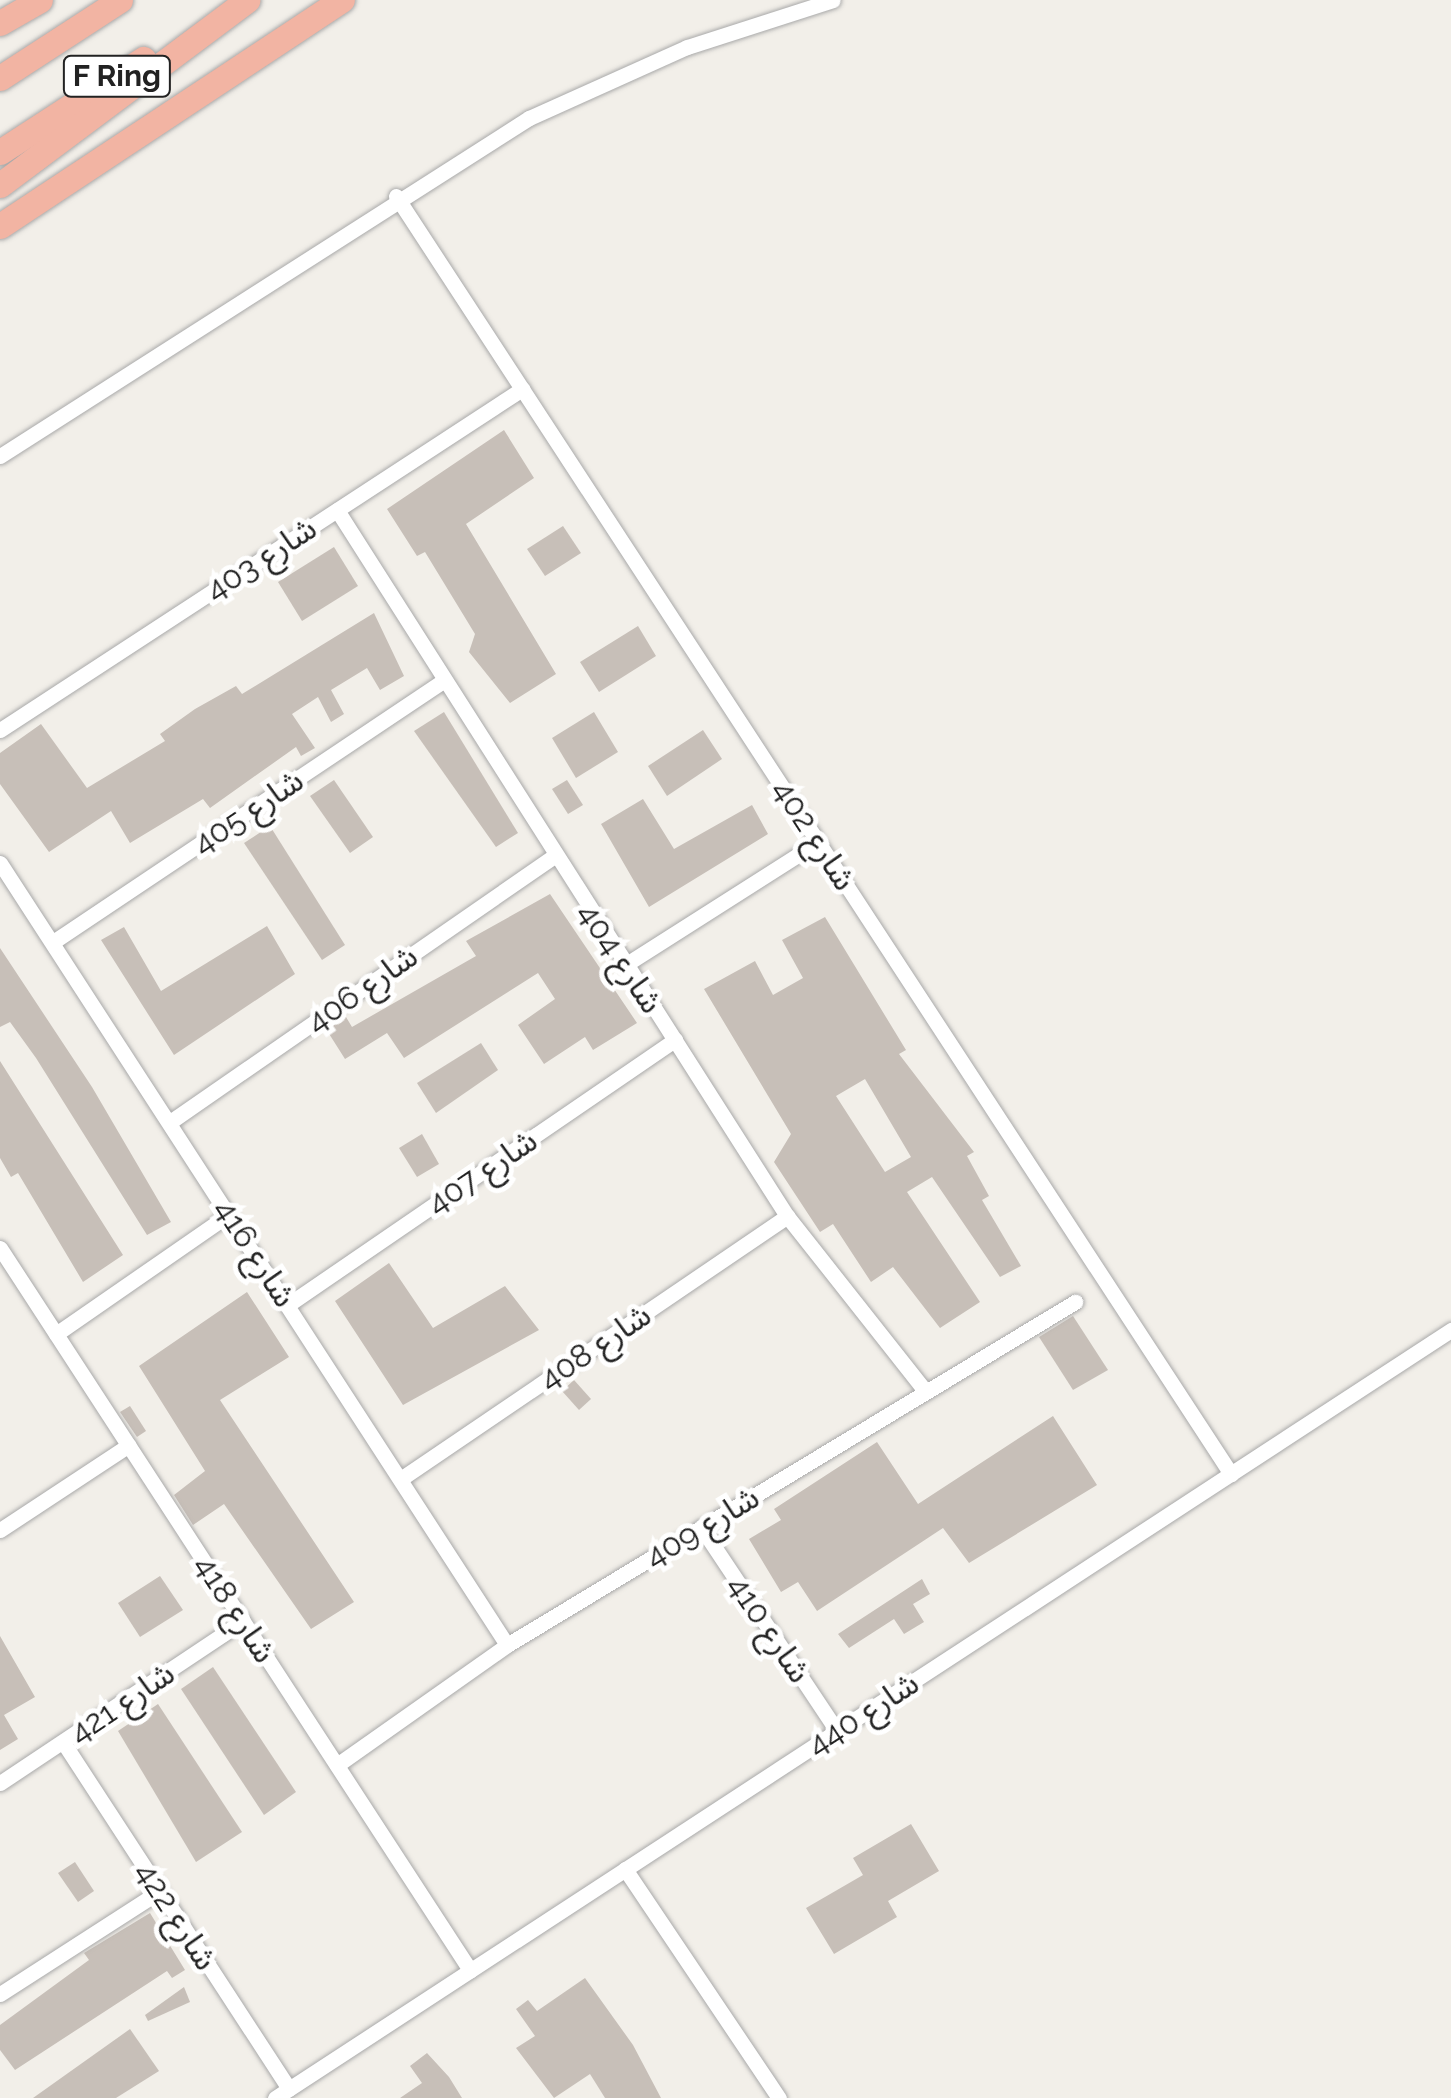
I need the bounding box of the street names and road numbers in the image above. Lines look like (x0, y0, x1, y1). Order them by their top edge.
road number: F Ring (62, 51, 172, 101)
street label: شارع 403 (198, 509, 324, 609)
street label: شارع 405 (185, 761, 311, 863)
street label: شارع 402 (764, 772, 864, 898)
street label: شارع 404 (569, 895, 671, 1021)
street label: شارع 406 (299, 937, 425, 1041)
street label: شارع 407 (420, 1121, 544, 1223)
street label: شارع 416 (206, 1192, 304, 1314)
street label: شارع 408 (532, 1296, 658, 1398)
street label: شارع 409 (638, 1478, 766, 1576)
street label: شارع 418 (186, 1548, 284, 1670)
street label: شارع 410 (719, 1568, 819, 1690)
street label: شارع 421 (62, 1654, 182, 1752)
street label: شارع 440 (800, 1664, 926, 1764)
street label: شارع 422 (127, 1855, 225, 1977)

